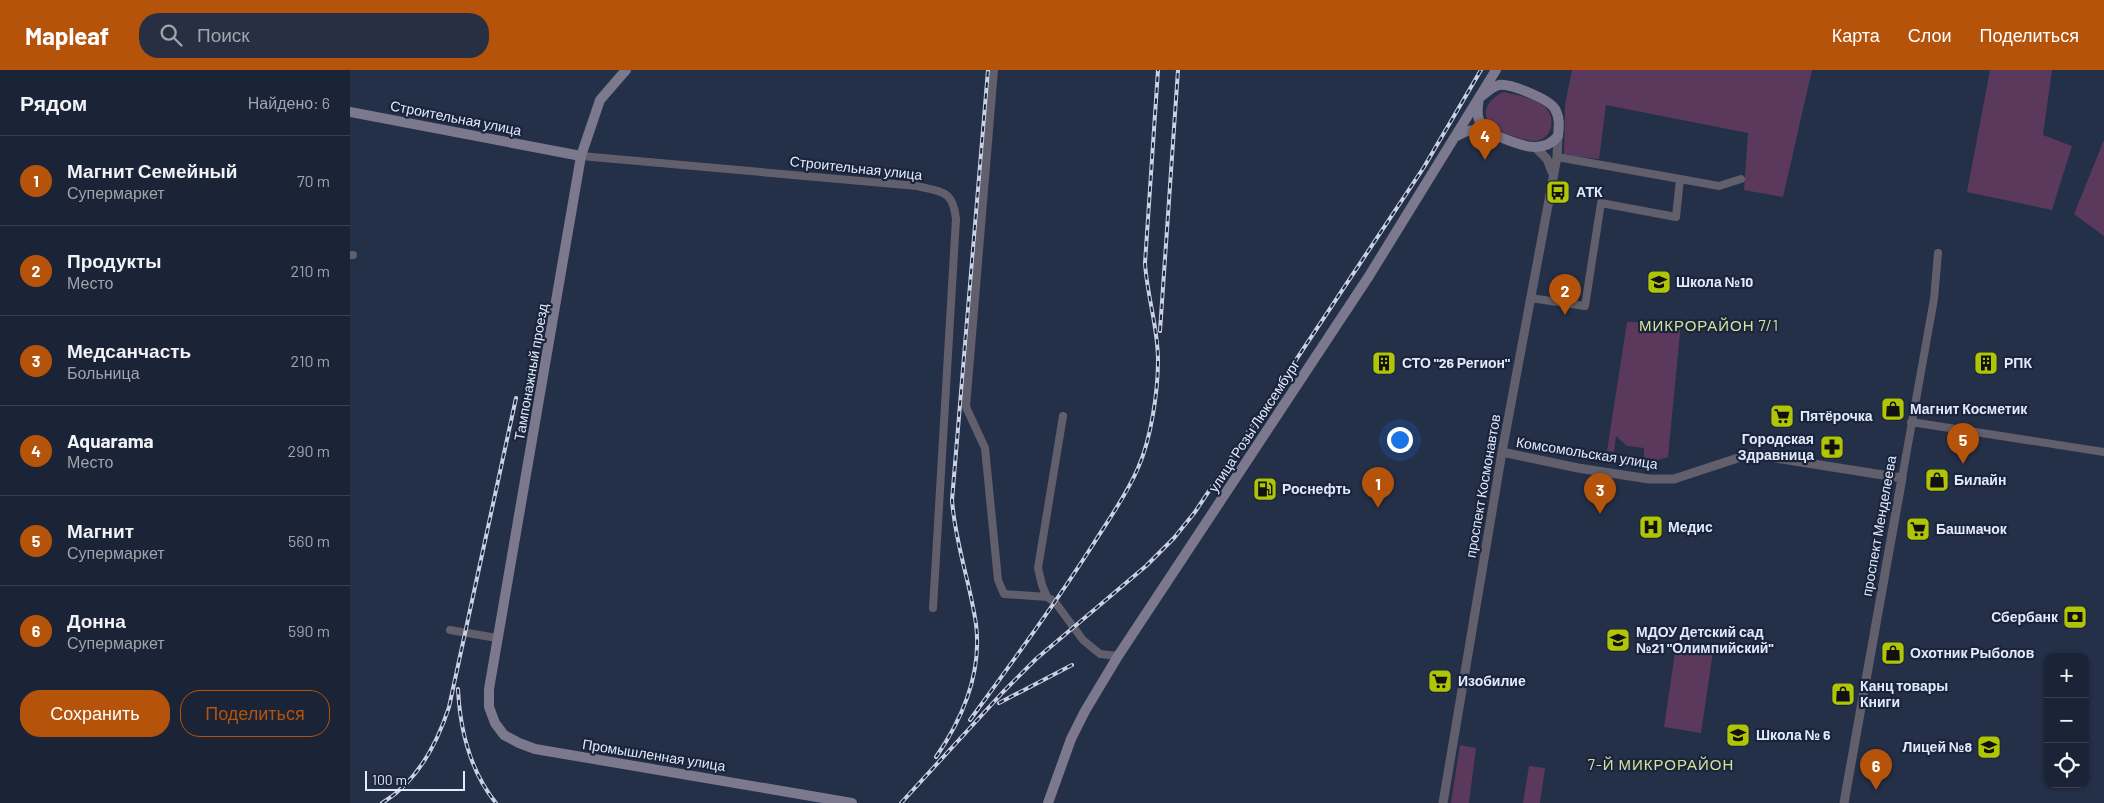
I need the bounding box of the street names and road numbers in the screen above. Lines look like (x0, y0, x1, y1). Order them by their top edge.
street label: Строительная улица (389, 96, 523, 139)
street label: Строительная улица (789, 152, 923, 183)
street label: Тампонажный проезд (510, 302, 551, 442)
street label: улица Розы Люксембург (1204, 356, 1303, 495)
street label: проспект Космонавтов (1462, 413, 1504, 559)
street label: Комсомольская улица (1515, 433, 1659, 472)
street label: проспект Менделеева (1858, 454, 1899, 598)
street label: Промышленная улица (581, 735, 727, 774)

